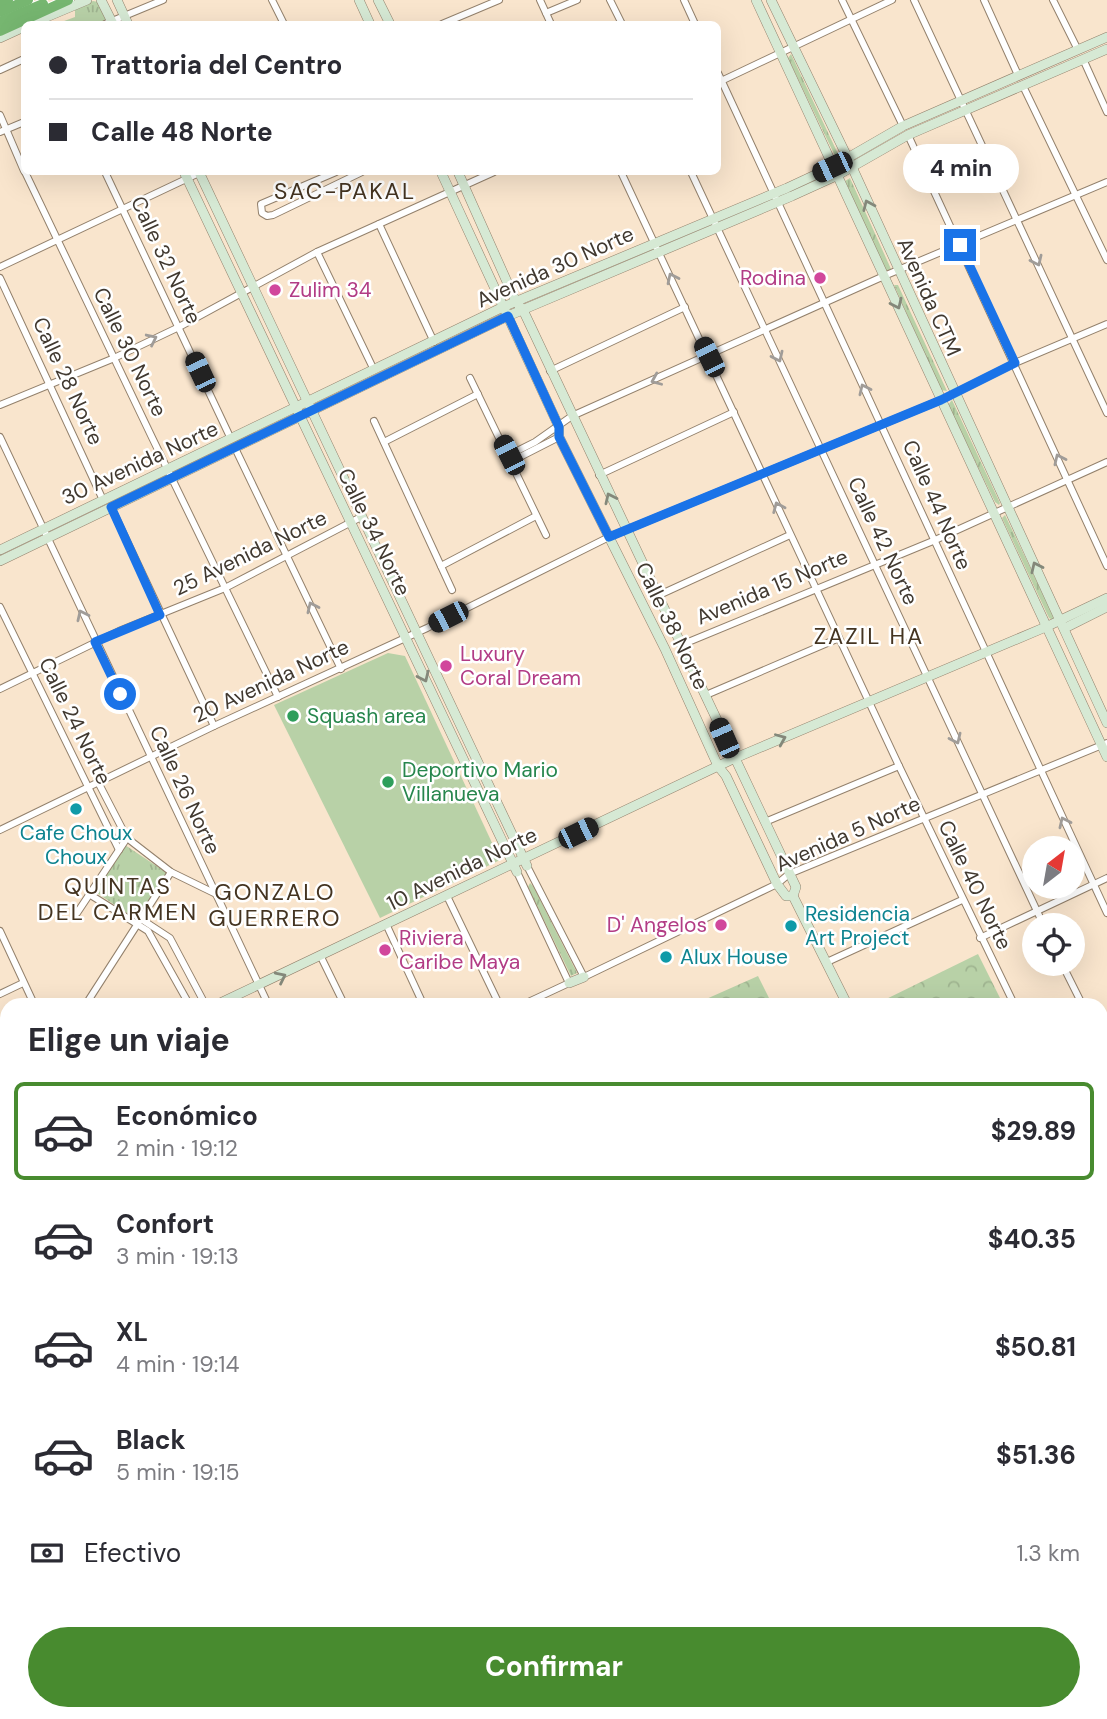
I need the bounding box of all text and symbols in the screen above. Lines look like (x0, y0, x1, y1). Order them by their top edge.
text: Trattoria del Centro (91, 48, 342, 82)
text: Calle 48 Norte (91, 115, 273, 149)
callout: 4 min (902, 144, 1018, 192)
car (809, 149, 856, 185)
text: 4 min (930, 153, 992, 183)
district label: SAC-PAKAL (274, 176, 416, 206)
street label: Calle 32 Norte (124, 192, 208, 329)
one-way arrow (862, 199, 876, 212)
street label: Avenida 30 Norte (472, 220, 638, 314)
route end (944, 229, 976, 261)
street label: Avenida CTM (890, 233, 968, 361)
one-way arrow (1028, 253, 1042, 266)
place label: Rodina (740, 264, 806, 292)
marker: Rodina (812, 270, 828, 286)
one-way arrow (666, 273, 680, 285)
place label: Zulim 34 (289, 276, 372, 304)
marker: Zulim 34 (267, 282, 283, 298)
street label: Calle 30 Norte (87, 283, 173, 421)
one-way arrow (888, 297, 902, 309)
street label: Calle 28 Norte (26, 313, 110, 450)
one-way arrow (145, 333, 157, 347)
car (691, 334, 728, 380)
car (182, 349, 219, 395)
one-way arrow (769, 350, 783, 362)
one-way arrow (651, 371, 663, 385)
one-way arrow (859, 384, 873, 396)
street label: 30 Avenida Norte (57, 414, 223, 512)
car (491, 432, 528, 478)
street label: Calle 44 Norte (896, 436, 978, 574)
one-way arrow (1053, 454, 1067, 467)
street label: Calle 34 Norte (331, 464, 417, 601)
street label: Calle 42 Norte (841, 472, 925, 610)
one-way arrow (604, 493, 618, 505)
one-way arrow (772, 502, 786, 514)
street label: 25 Avenida Norte (168, 504, 332, 602)
street label: Avenida 15 Norte (692, 542, 852, 632)
street label: Calle 38 Norte (629, 558, 715, 695)
one-way arrow (1030, 562, 1044, 574)
car (425, 598, 472, 636)
one-way arrow (307, 602, 321, 614)
one-way arrow (76, 610, 90, 623)
district label: ZAZIL HA (814, 621, 924, 651)
street label: 20 Avenida Norte (188, 633, 354, 729)
place label: Luxury Coral Dream (460, 640, 581, 692)
street label: Calle 24 Norte (32, 653, 118, 789)
marker: Luxury Coral Dream (438, 658, 454, 674)
one-way arrow (416, 670, 430, 682)
route start (104, 678, 136, 710)
place label: Squash area (307, 702, 426, 730)
marker: Squash area (285, 708, 301, 724)
car (706, 715, 743, 761)
street label: Calle 26 Norte (143, 721, 227, 859)
one-way arrow (948, 732, 962, 744)
one-way arrow (774, 733, 786, 747)
place label: Deportivo Mario Villanueva (402, 756, 558, 808)
marker: Deportivo Mario Villanueva (380, 774, 396, 790)
street label: Avenida 5 Norte (771, 790, 925, 878)
marker: Cafe Choux Choux (68, 801, 84, 817)
car (555, 814, 602, 852)
street label: Calle 40 Norte (932, 816, 1018, 954)
one-way arrow (1058, 817, 1072, 829)
place label: Cafe Choux Choux (20, 819, 132, 871)
street label: 10 Avenida Norte (382, 821, 542, 917)
north arrow (1022, 836, 1085, 900)
map controls (1022, 836, 1085, 976)
district label: QUINTAS DEL CARMEN (38, 871, 198, 927)
district label: GONZALO GUERRERO (208, 877, 342, 933)
place label: Residencia Art Project (805, 900, 910, 952)
place label: D' Angelos (607, 911, 707, 939)
button: locate (1022, 913, 1085, 976)
marker: D' Angelos (713, 917, 729, 933)
marker: Residencia Art Project (783, 918, 799, 934)
place label: Riviera Caribe Maya (399, 924, 520, 976)
marker: Riviera Caribe Maya (377, 942, 393, 958)
place label: Alux House (680, 943, 788, 971)
marker: Alux House (658, 949, 674, 965)
one-way arrow (274, 971, 286, 985)
text: Elige un viaje (28, 1019, 230, 1061)
text: Económico (116, 1099, 258, 1133)
icon: car (32, 1100, 95, 1163)
text: $29.89 (991, 1114, 1076, 1148)
text: 2 min · 19:12 (116, 1133, 238, 1163)
text: Confort (116, 1207, 214, 1241)
icon: car (32, 1208, 95, 1271)
text: $40.35 (988, 1222, 1076, 1256)
text: 3 min · 19:13 (116, 1241, 239, 1271)
text: XL (116, 1315, 148, 1349)
icon: car (32, 1316, 95, 1379)
text: $50.81 (995, 1330, 1076, 1364)
text: 4 min · 19:14 (116, 1349, 240, 1379)
text: Black (116, 1423, 186, 1457)
icon: car (32, 1424, 95, 1487)
text: $51.36 (996, 1438, 1076, 1472)
text: 5 min · 19:15 (116, 1457, 240, 1487)
icon: cash (28, 1534, 66, 1572)
text: Efectivo (84, 1536, 181, 1570)
text: 1.3 km (1016, 1538, 1080, 1568)
button: Confirmar (28, 1627, 1080, 1707)

